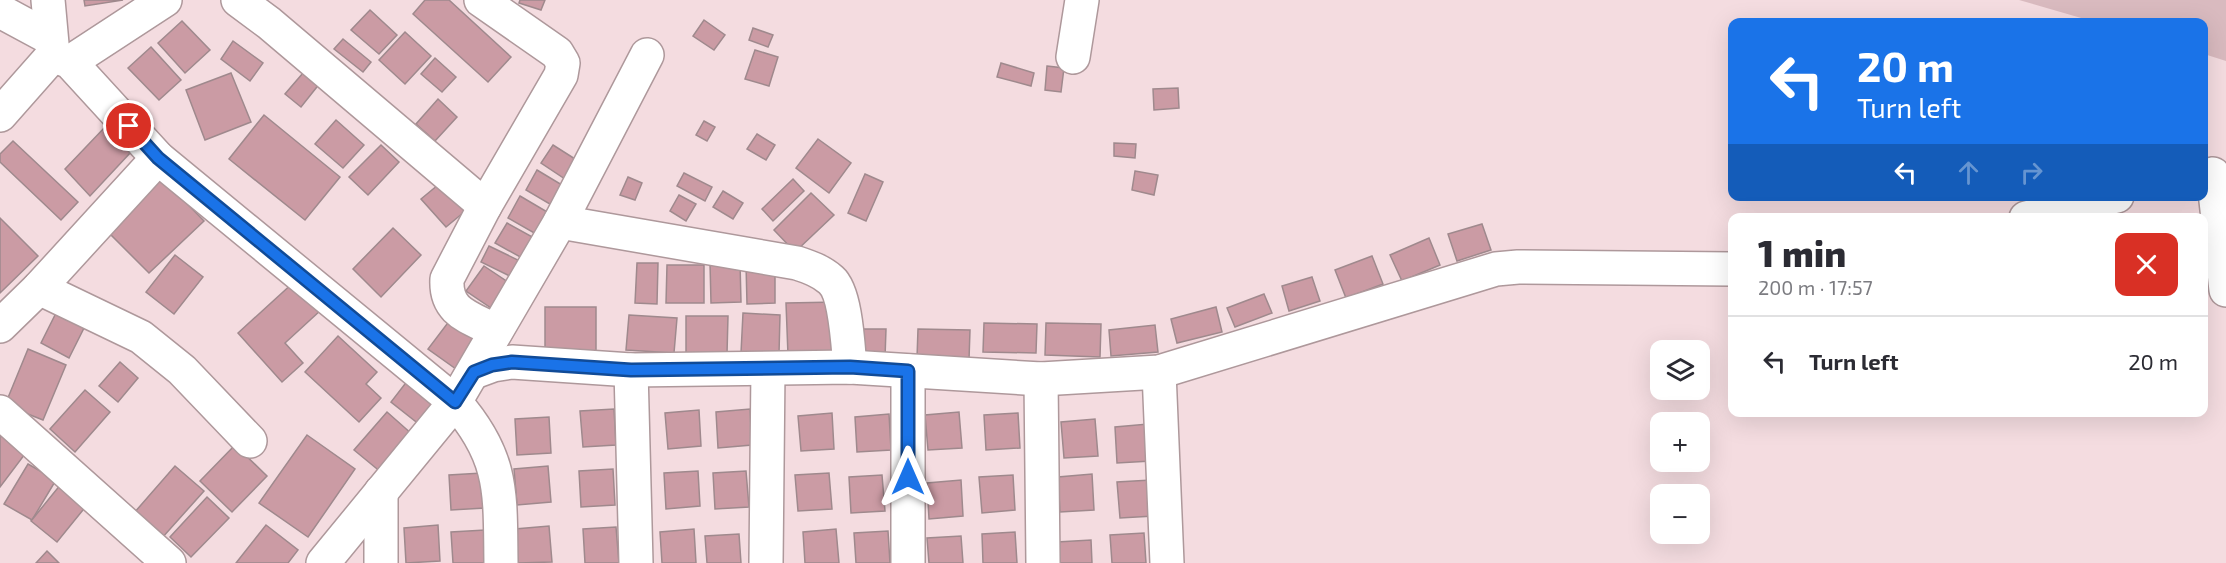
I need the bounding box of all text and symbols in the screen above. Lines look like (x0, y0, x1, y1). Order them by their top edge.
text: 20 m (1857, 40, 1954, 90)
icon: left (1758, 42, 1836, 120)
text: Turn left (1857, 91, 1961, 123)
pin (103, 100, 154, 151)
icon: arrive (112, 109, 145, 142)
icon: left (1889, 156, 1922, 189)
icon: ahead (1952, 156, 1985, 189)
icon: right (2015, 156, 2048, 189)
text: 1 min (1758, 231, 1846, 274)
button: close (2115, 233, 2178, 296)
text: 200 m · 17:57 (1758, 275, 1873, 299)
map controls (1650, 340, 1710, 544)
button: layers (1650, 340, 1710, 400)
icon: left (1758, 345, 1791, 378)
text: Turn left (1809, 348, 1898, 374)
text: 20 m (2128, 348, 2178, 374)
button: + (1650, 412, 1710, 472)
position arrow (876, 445, 940, 509)
button: − (1650, 484, 1710, 544)

